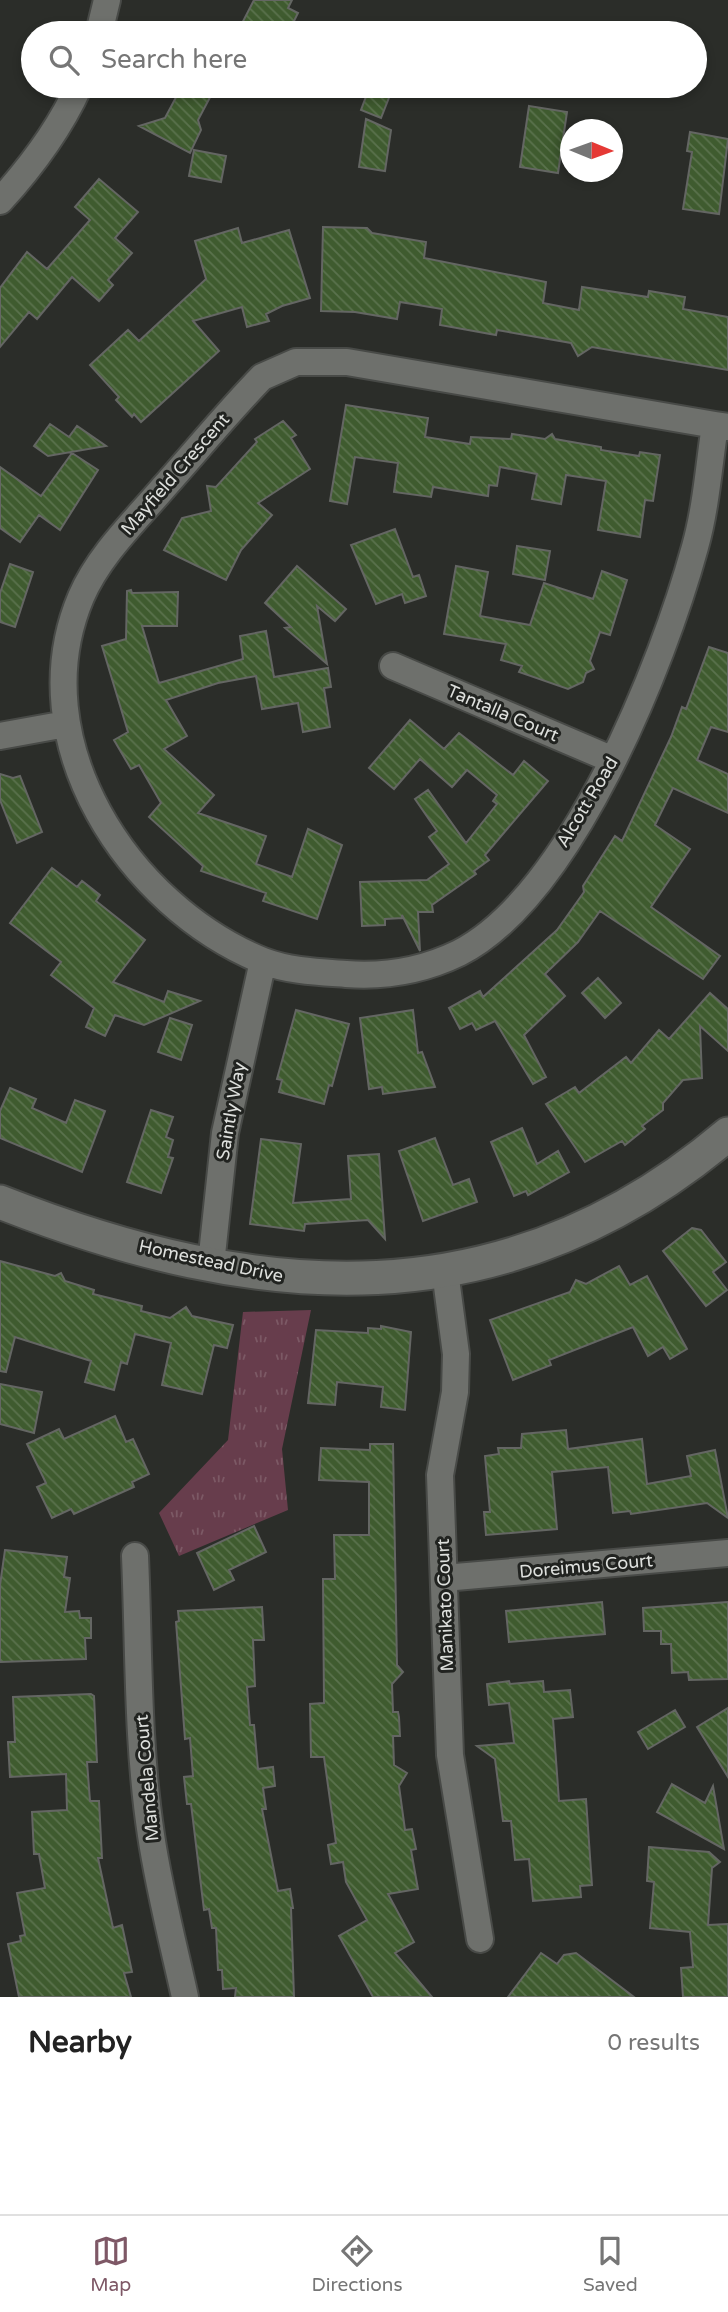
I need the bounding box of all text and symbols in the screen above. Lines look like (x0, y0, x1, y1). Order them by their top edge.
search box (21, 21, 707, 98)
icon: search (45, 41, 83, 79)
text: Search here (101, 44, 247, 75)
north arrow (560, 119, 623, 182)
street label: Mayfield Crescent (116, 408, 234, 539)
street label: Tantalla Court (444, 680, 562, 746)
street label: Alcott Road (551, 753, 623, 851)
street label: Saintly Way (212, 1060, 251, 1162)
street label: Homestead Drive (137, 1235, 285, 1287)
street label: Manikato Court (432, 1538, 458, 1672)
street label: Doreimus Court (518, 1549, 654, 1583)
street label: Mandela Court (130, 1714, 164, 1842)
text: Nearby (28, 2024, 132, 2061)
text: 0 results (607, 2029, 700, 2057)
tab: Map (90, 2232, 131, 2296)
tab: Directions (312, 2232, 403, 2296)
tab: Saved (583, 2232, 638, 2296)

